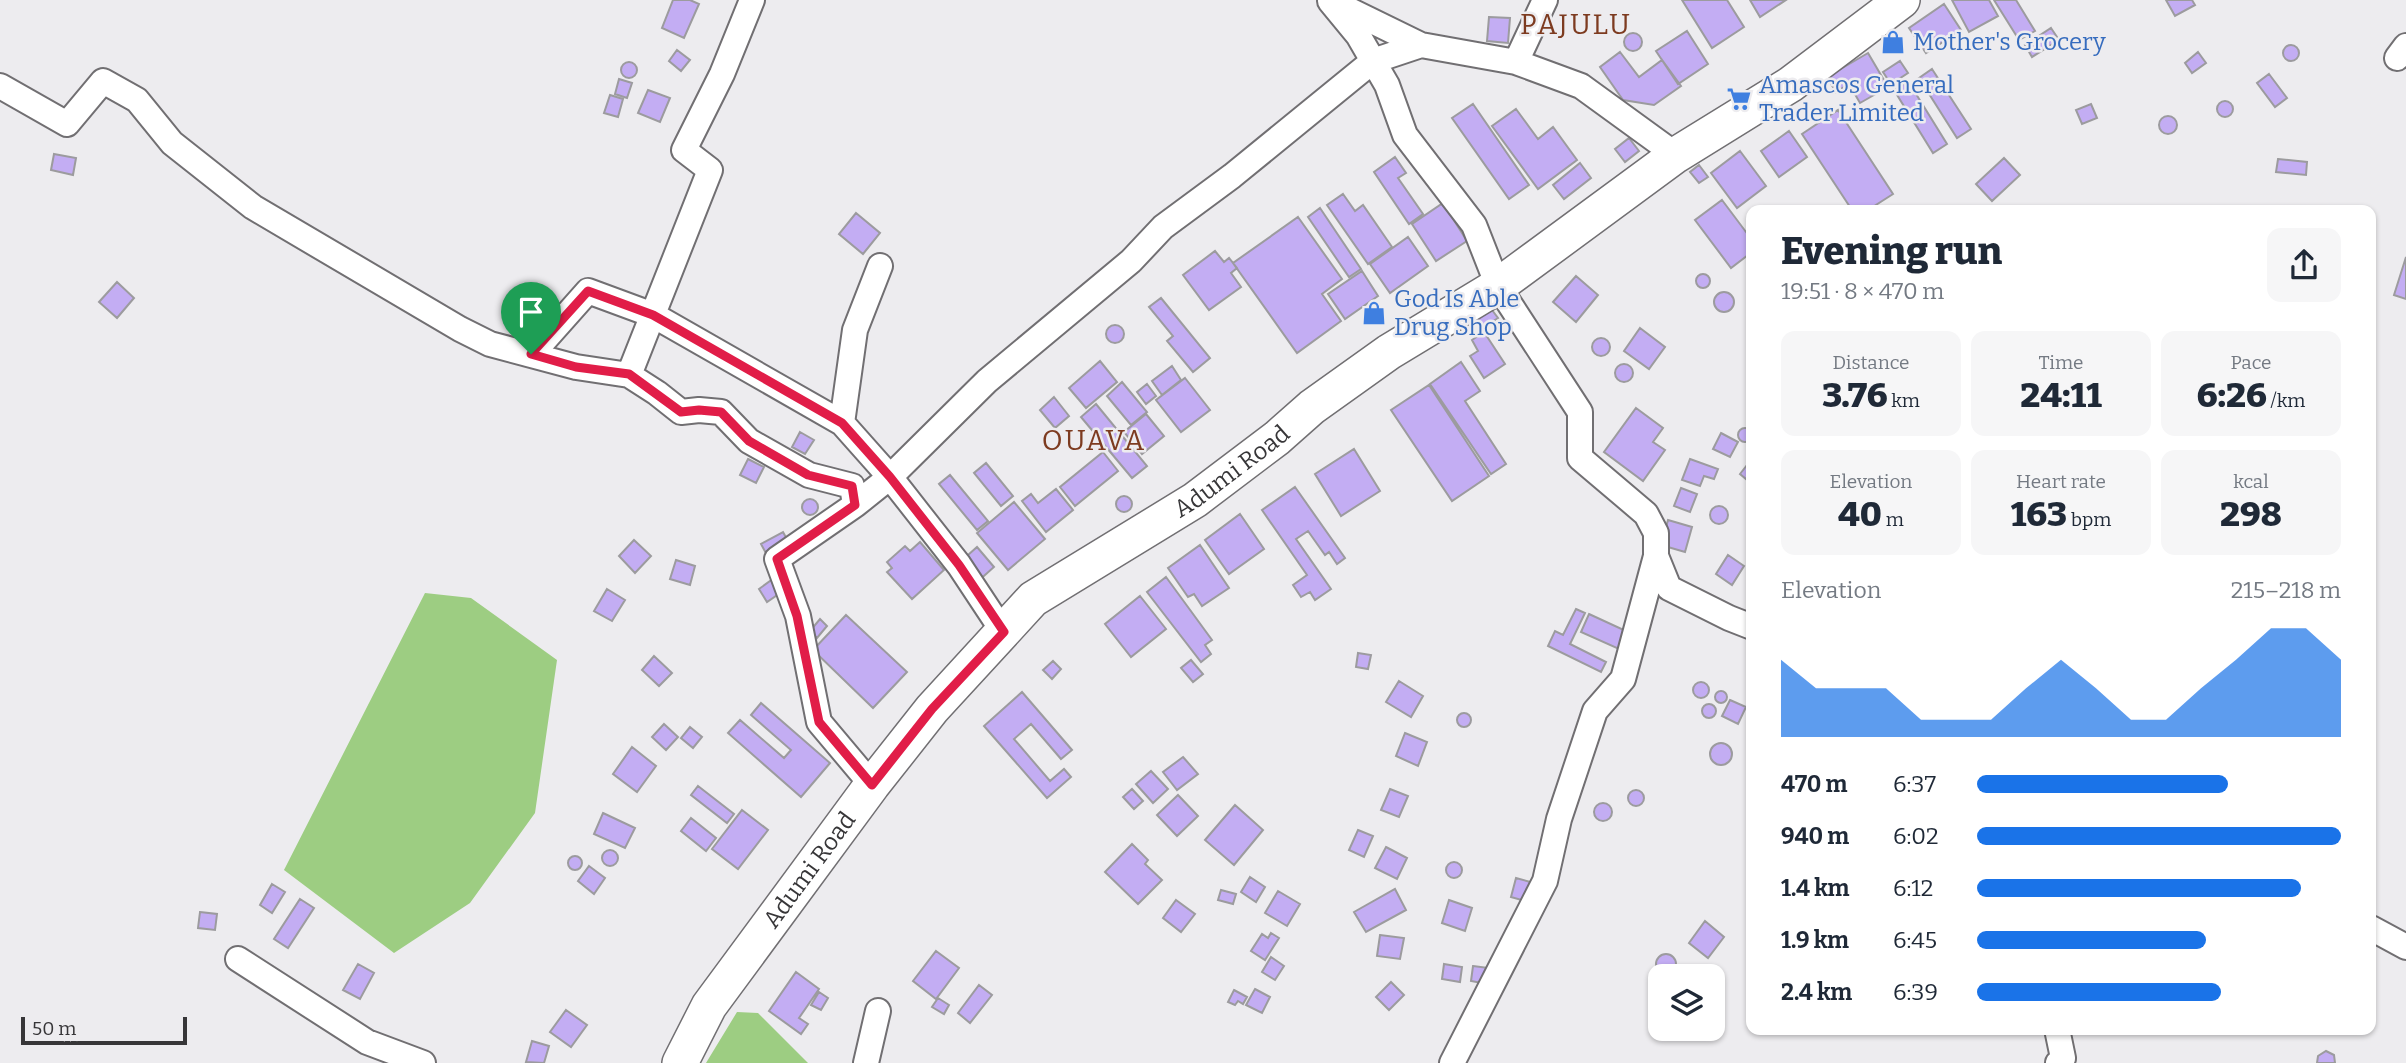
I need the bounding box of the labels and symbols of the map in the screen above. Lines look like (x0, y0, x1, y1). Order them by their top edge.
district label: PAJULU (1520, 8, 1632, 41)
shop icon: Mother's Grocery (1879, 28, 1907, 56)
place label: Mother's Grocery (1913, 28, 2106, 56)
place label: Amascos General Trader Limited (1759, 71, 1954, 127)
supermarket icon: Amascos General Trader Limited (1725, 85, 1753, 113)
pin (501, 282, 561, 354)
place label: God Is Able Drug Shop (1394, 285, 1519, 341)
shop icon: God Is Able Drug Shop (1360, 299, 1388, 327)
street label: Adumi Road (1169, 419, 1295, 523)
district label: OUAVA (1042, 424, 1146, 457)
street label: Adumi Road (757, 807, 861, 933)
scale bar (21, 1014, 187, 1046)

